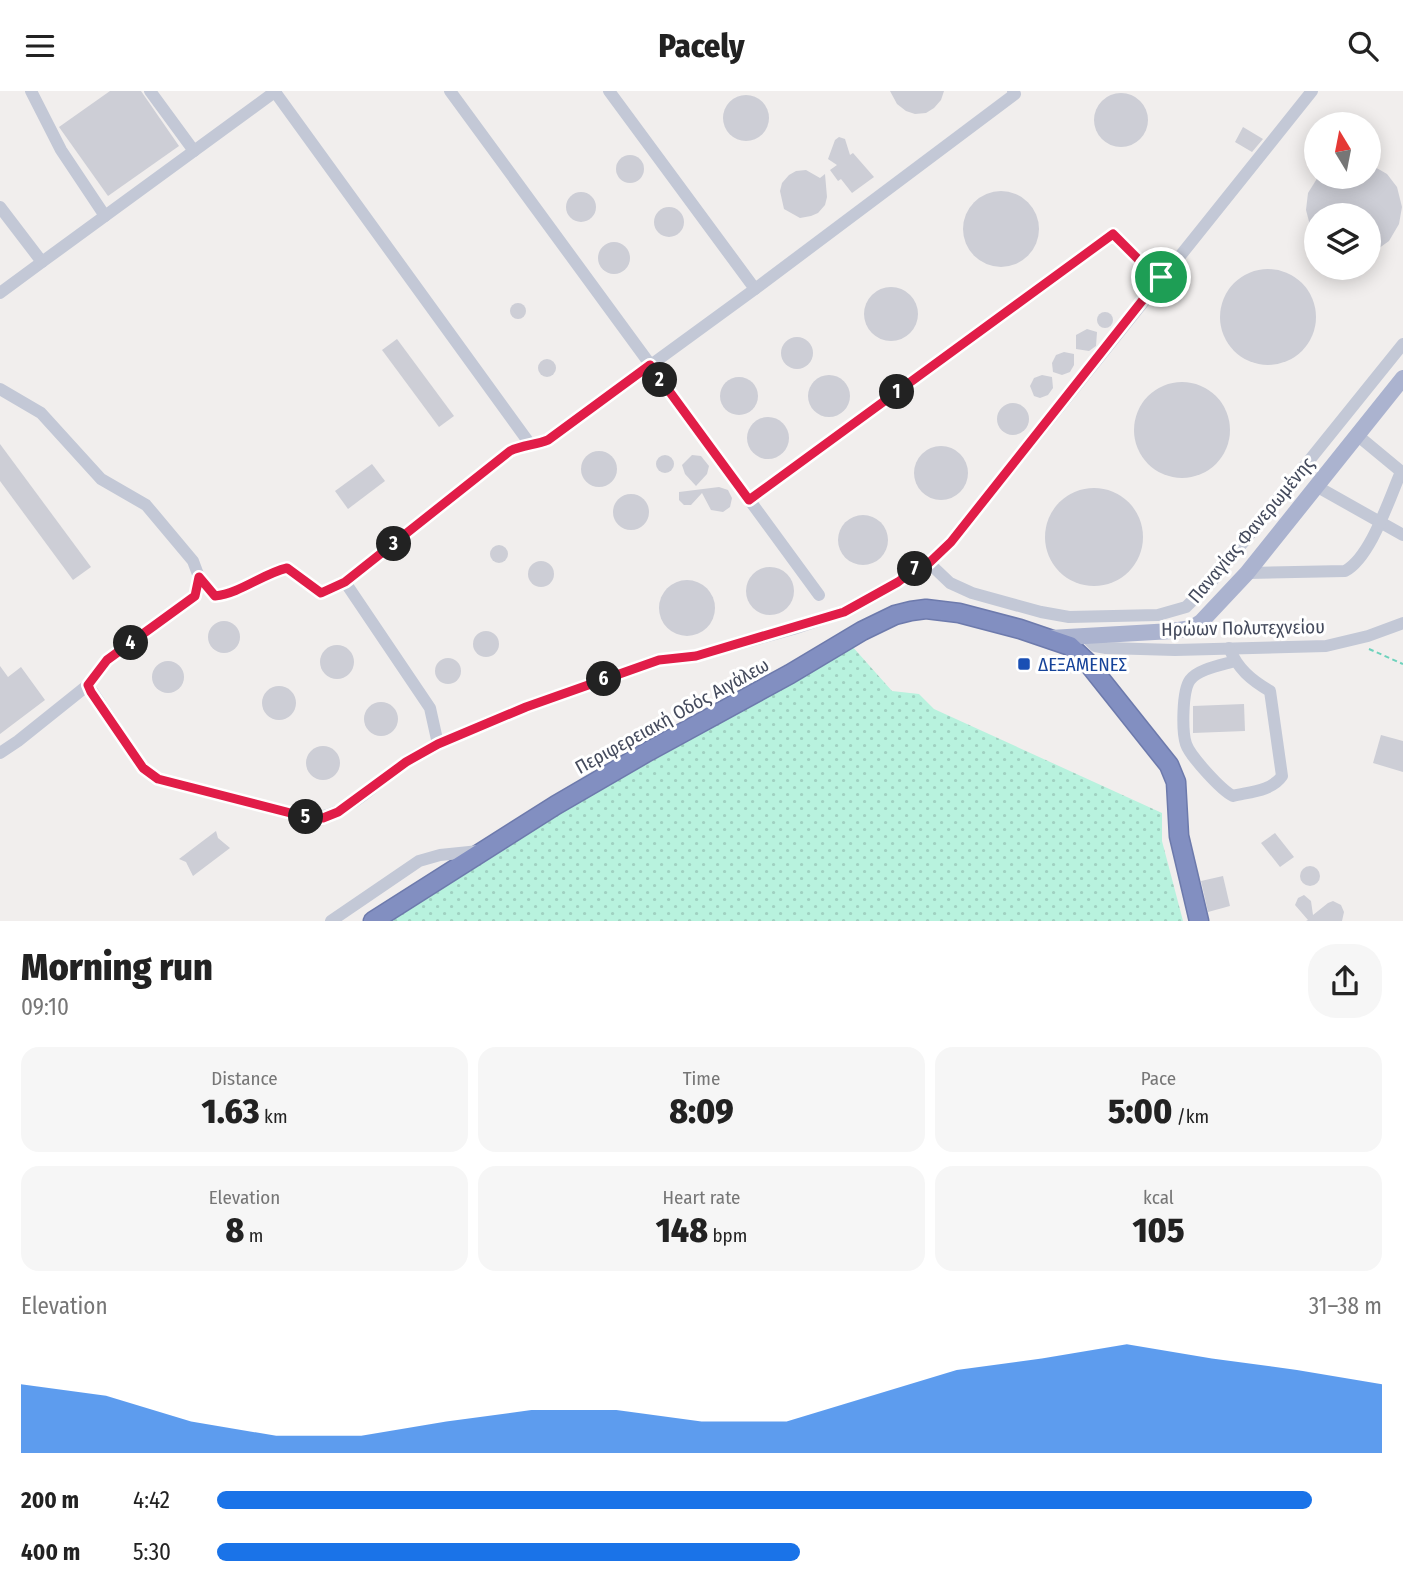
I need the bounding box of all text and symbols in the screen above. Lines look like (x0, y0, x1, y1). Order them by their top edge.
icon: menu (21, 27, 59, 65)
text: Pacely (659, 27, 744, 65)
icon: search (1344, 27, 1382, 65)
north arrow (1304, 112, 1381, 189)
map controls (1304, 112, 1381, 280)
button: layers (1304, 203, 1381, 280)
pin (1131, 247, 1191, 307)
icon: arrive (1142, 258, 1180, 296)
pin: 2 (642, 363, 678, 397)
text: 2 (655, 368, 664, 391)
pin: 1 (880, 375, 914, 409)
text: 1 (892, 380, 901, 403)
street label: Παναγίας Φανερωμένης (1183, 452, 1319, 608)
pin: 3 (376, 526, 412, 561)
text: 3 (389, 532, 398, 555)
pin: 7 (898, 552, 932, 587)
text: 7 (910, 557, 919, 580)
street label: Ηρώων Πολυτεχνείου (1161, 615, 1325, 641)
pin: 4 (114, 625, 148, 661)
text: 4 (126, 631, 135, 654)
street label: Περιφερειακή Οδός Αιγάλεω (571, 653, 773, 779)
place label: ΔΕΞΑΜΕΝΕΣ (1038, 653, 1127, 676)
marker: ΔΕΞΑΜΕΝΕΣ (1016, 656, 1032, 672)
pin: 6 (586, 661, 622, 697)
text: 6 (599, 667, 608, 690)
pin: 5 (288, 799, 324, 835)
text: 5 (301, 805, 310, 828)
text: Morning run (21, 944, 213, 990)
button: share (1308, 944, 1382, 1018)
text: 09:10 (21, 993, 69, 1021)
text: Distance (211, 1067, 278, 1090)
text: Time (683, 1067, 720, 1090)
text: Pace (1141, 1067, 1176, 1090)
text: 1.63 (201, 1090, 260, 1132)
text: 8:09 (669, 1090, 734, 1132)
text: 5:00 (1108, 1090, 1172, 1132)
text: km (260, 1105, 288, 1128)
text: /km (1172, 1105, 1209, 1128)
text: Elevation (209, 1186, 280, 1209)
text: Heart rate (662, 1186, 741, 1209)
text: kcal (1143, 1186, 1174, 1209)
text: 8 (226, 1209, 244, 1251)
text: 148 (656, 1209, 708, 1251)
text: 105 (1132, 1209, 1185, 1251)
text: m (244, 1224, 263, 1247)
text: bpm (708, 1224, 747, 1247)
text: Elevation (21, 1292, 108, 1320)
text: 31–38 m (1309, 1292, 1382, 1320)
text: 200 m (21, 1486, 79, 1514)
text: 4:42 (133, 1486, 170, 1514)
text: 400 m (21, 1538, 80, 1566)
text: 5:30 (133, 1538, 171, 1566)

